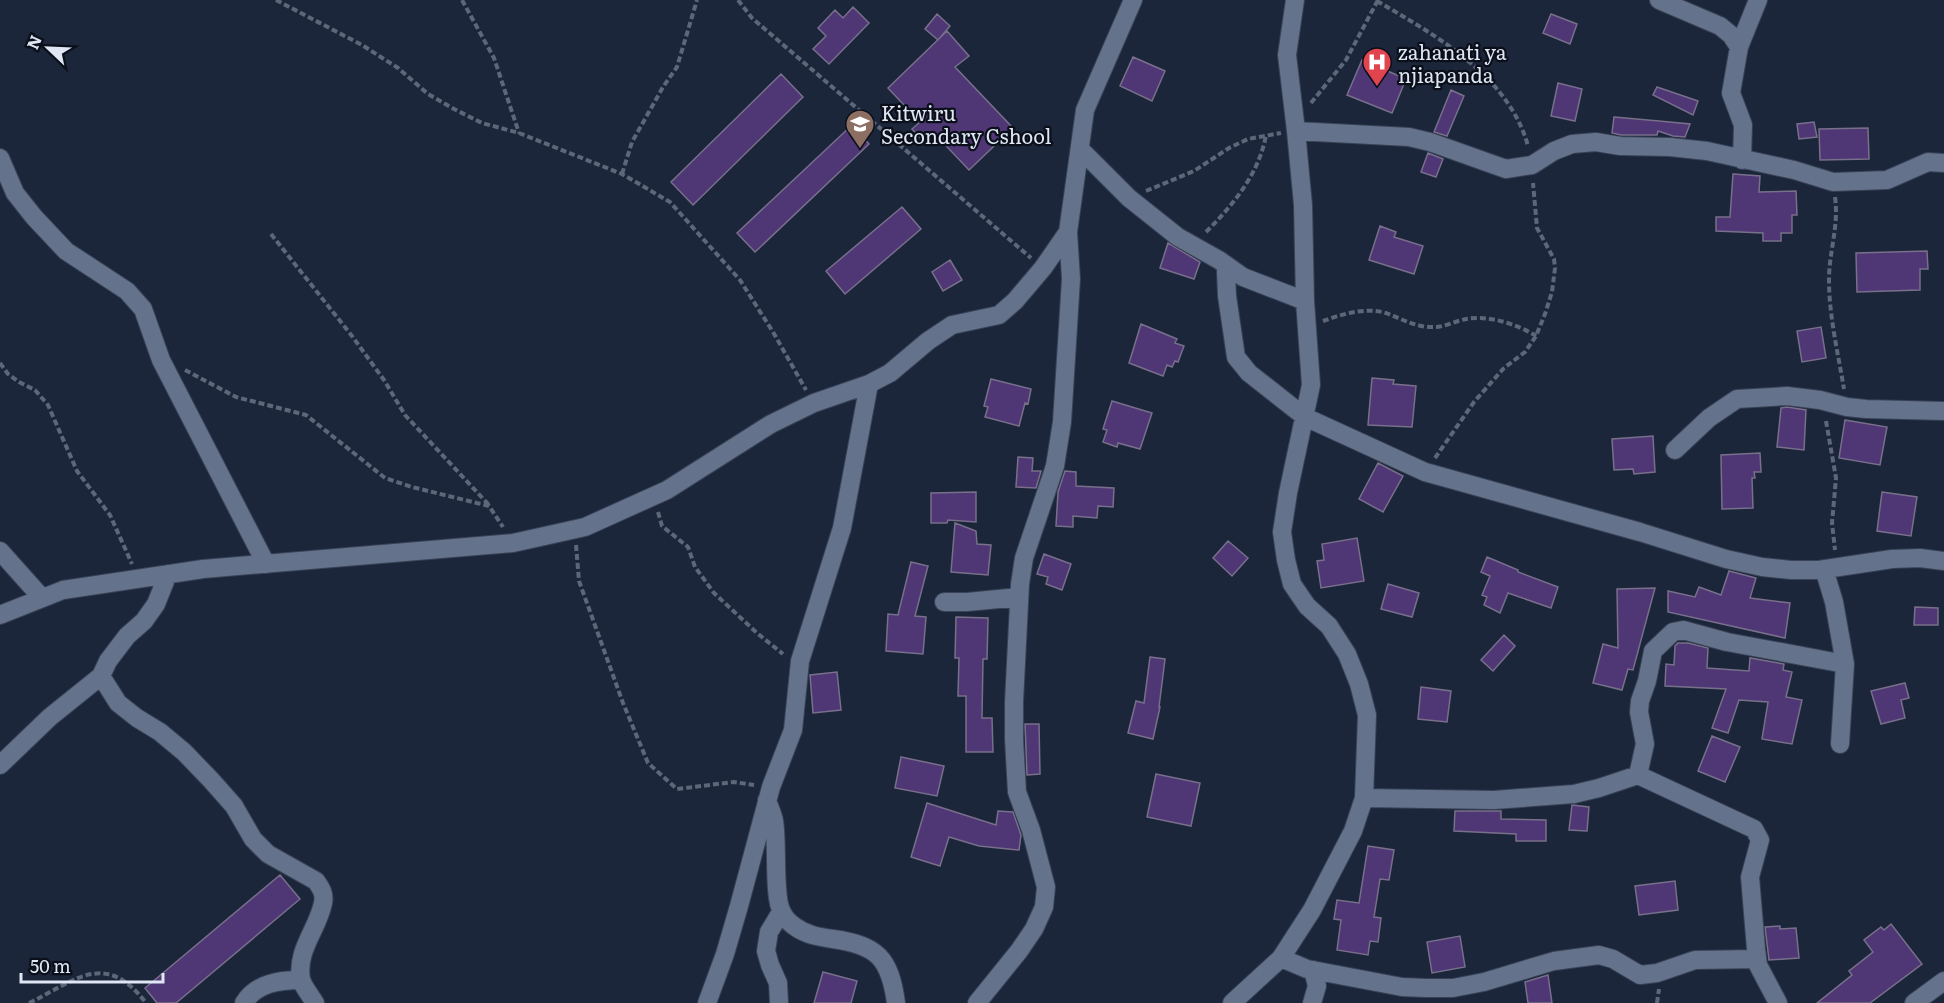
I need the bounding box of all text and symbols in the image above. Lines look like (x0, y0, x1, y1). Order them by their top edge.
north arrow (18, 18, 78, 78)
text: N (20, 31, 47, 53)
place label: zahanati ya njiapanda (1398, 36, 1507, 89)
hospital icon: zahanati ya njiapanda (1361, 46, 1393, 88)
place label: Kitwiru Secondary Cshool (881, 97, 1052, 150)
school or university icon: Kitwiru Secondary Cshool (844, 108, 876, 150)
scale bar (21, 946, 164, 984)
text: 50 m (30, 952, 71, 979)

